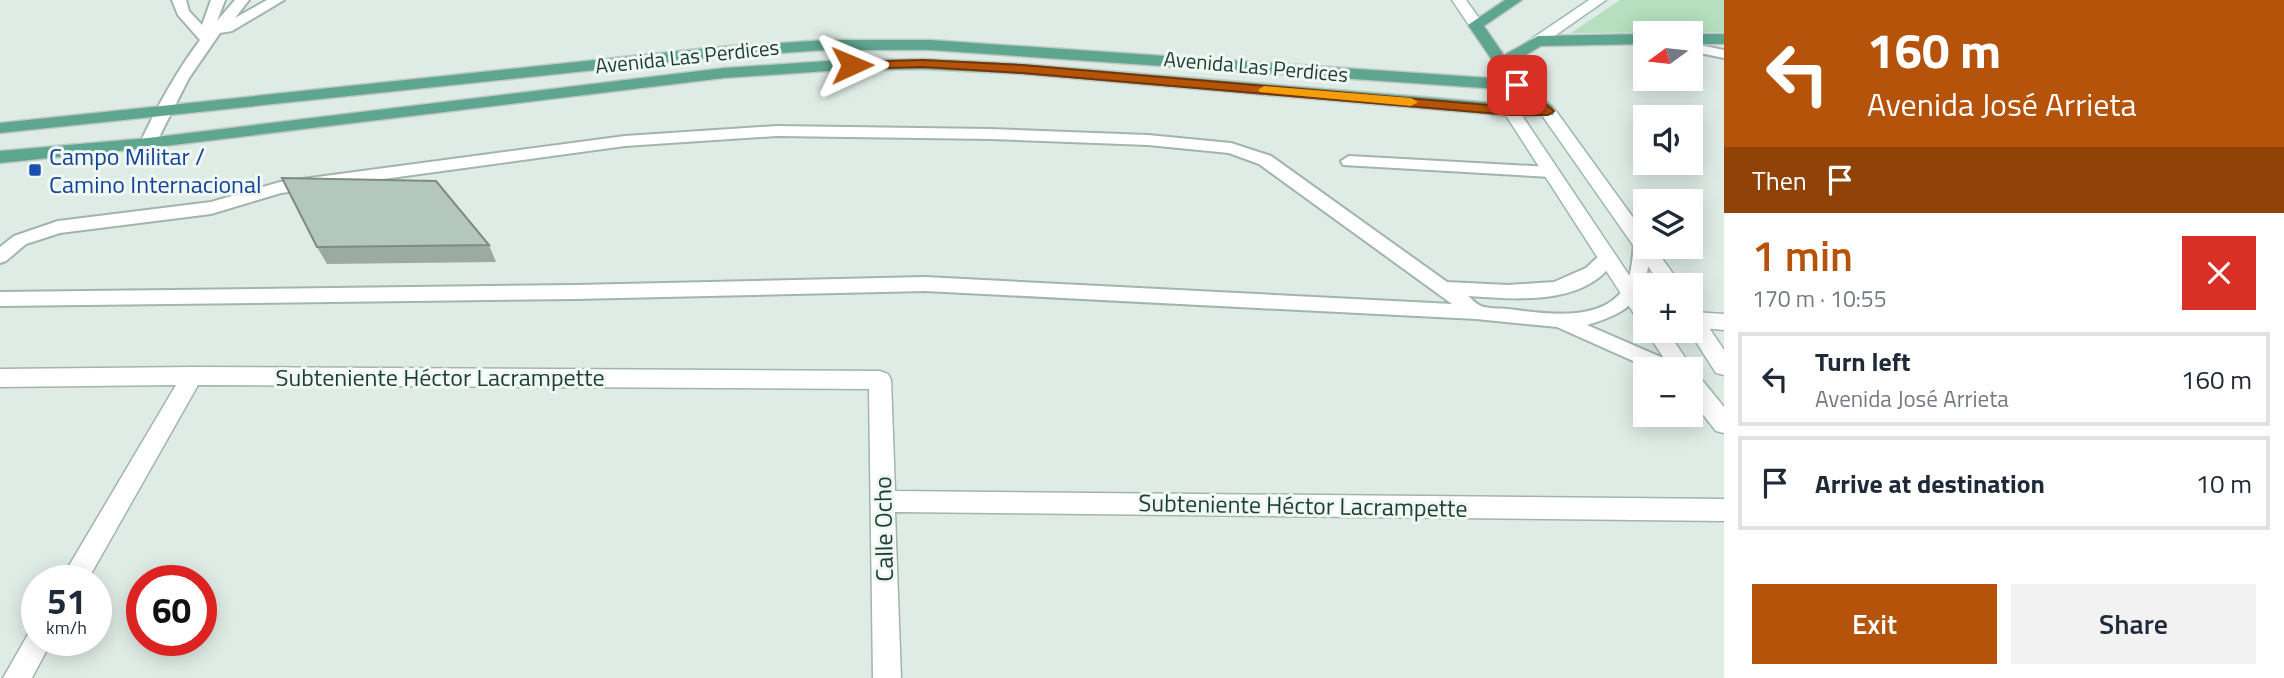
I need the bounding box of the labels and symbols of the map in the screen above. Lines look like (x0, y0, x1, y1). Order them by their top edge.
north arrow (1633, 21, 1703, 91)
position arrow (815, 28, 889, 102)
street label: Avenida Las Perdices (593, 30, 781, 82)
street label: Avenida Las Perdices (1163, 42, 1349, 90)
pin (1487, 55, 1547, 115)
place label: Campo Militar / Camino Internacional (49, 138, 262, 202)
marker: Campo Militar / Camino Internacional (27, 162, 43, 178)
street label: Subteniente Héctor Lacrampette (275, 359, 605, 395)
street label: Calle Ocho (864, 476, 902, 582)
street label: Subteniente Héctor Lacrampette (1138, 484, 1468, 526)
speed limit sign: 60 (126, 565, 217, 656)

